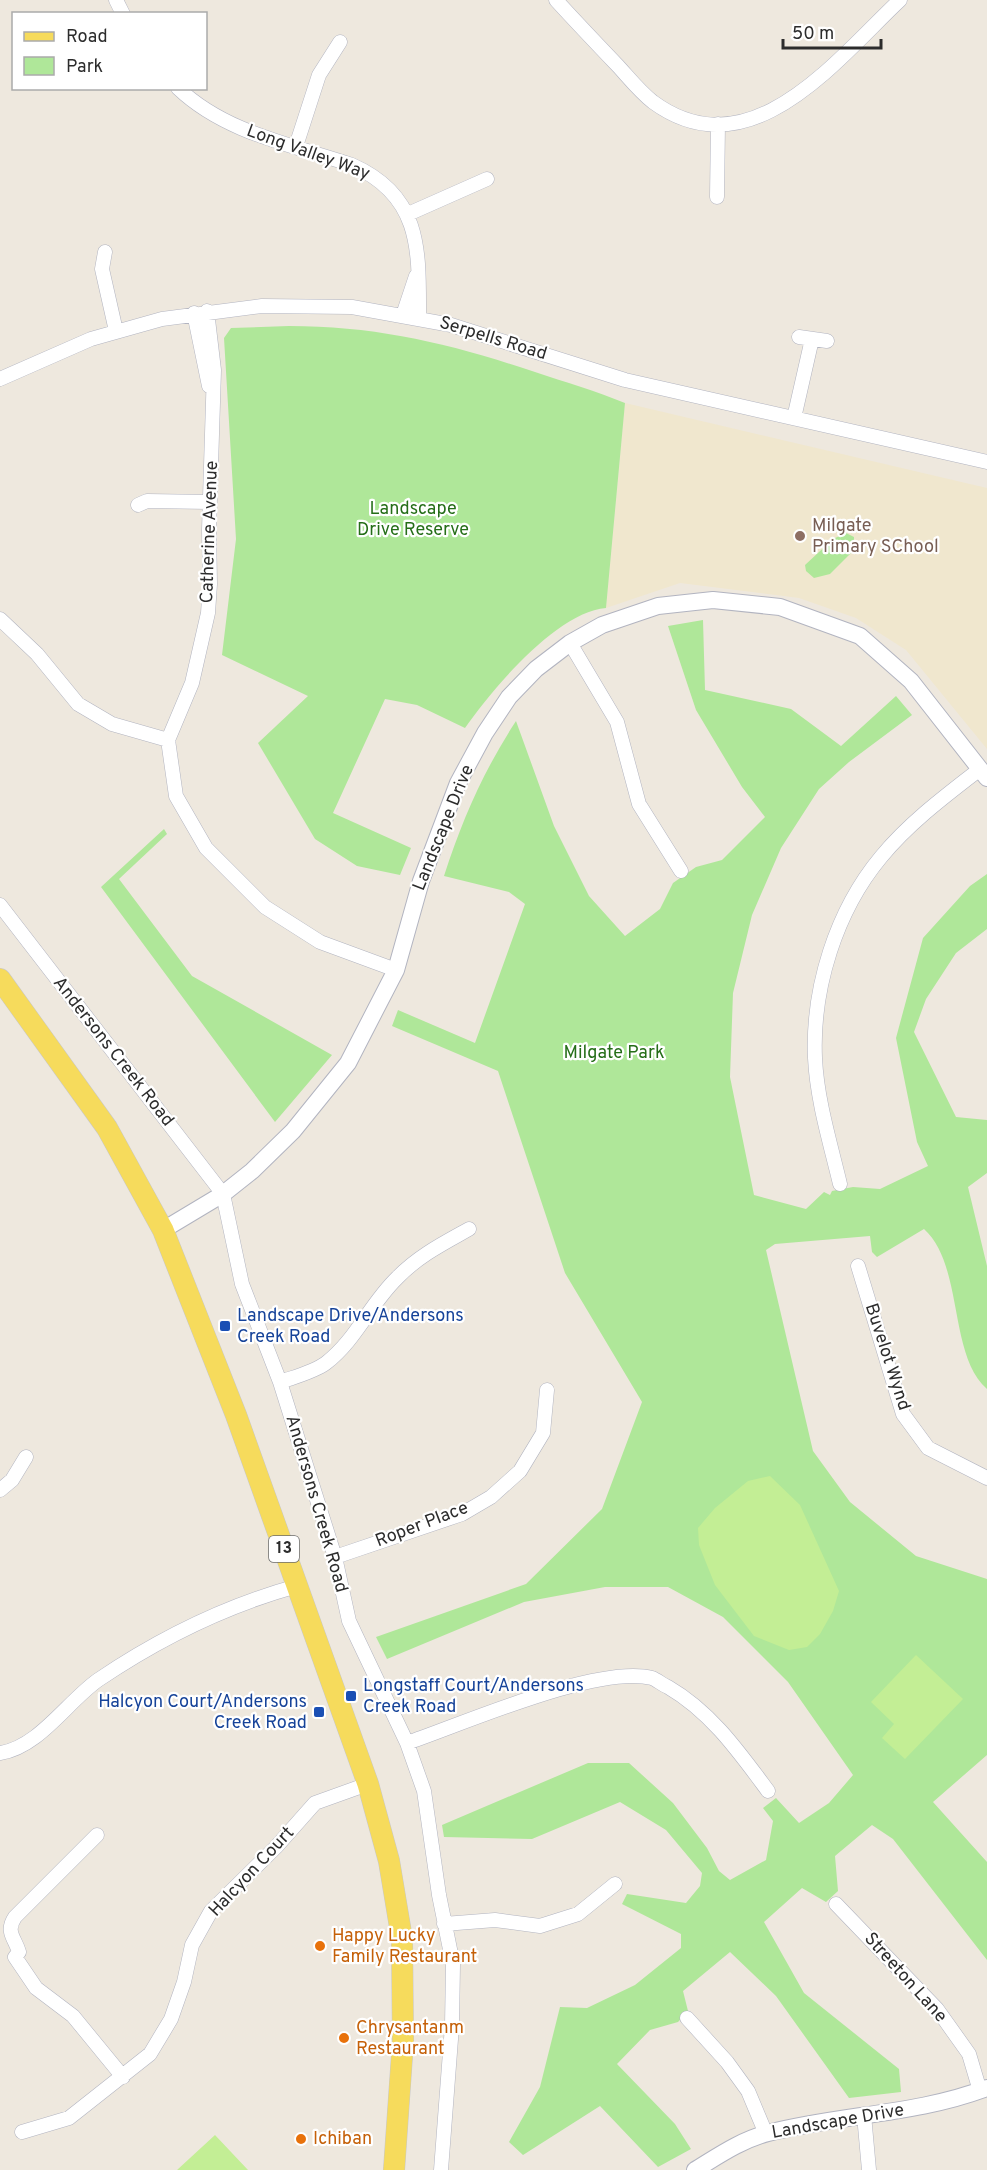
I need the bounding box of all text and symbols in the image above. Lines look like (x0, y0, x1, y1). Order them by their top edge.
legend (12, 12, 207, 90)
scale bar (783, 12, 880, 50)
text: 50 m (792, 23, 834, 46)
text: Road (66, 26, 108, 49)
text: Park (66, 56, 103, 79)
street label: Long Valley Way (243, 120, 373, 186)
street label: Serpells Road (436, 312, 550, 366)
street label: Catherine Avenue (196, 460, 224, 604)
park label: Landscape Drive Reserve (357, 498, 469, 542)
place label: Milgate Primary SChool (812, 515, 939, 559)
marker: Milgate Primary SChool (793, 529, 807, 543)
street label: Landscape Drive (408, 762, 480, 894)
street label: Andersons Creek Road (47, 972, 179, 1132)
park label: Milgate Park (564, 1042, 664, 1065)
street label: Buvelot Wynd (859, 1300, 915, 1414)
place label: Landscape Drive/Andersons Creek Road (237, 1305, 464, 1349)
marker: Landscape Drive/Andersons Creek Road (218, 1319, 232, 1333)
street label: Andersons Creek Road (280, 1412, 352, 1596)
street label: Roper Place (372, 1497, 472, 1553)
road number: 13 (269, 1536, 299, 1562)
place label: Longstaff Court/Andersons Creek Road (363, 1675, 584, 1719)
marker: Longstaff Court/Andersons Creek Road (344, 1689, 358, 1703)
place label: Halcyon Court/Andersons Creek Road (98, 1691, 307, 1735)
marker: Halcyon Court/Andersons Creek Road (312, 1705, 326, 1719)
street label: Halcyon Court (204, 1822, 300, 1922)
place label: Happy Lucky Family Restaurant (332, 1925, 477, 1969)
street label: Streeton Lane (858, 1928, 952, 2028)
marker: Happy Lucky Family Restaurant (313, 1939, 327, 1953)
place label: Chrysantanm Restaurant (356, 2017, 464, 2061)
marker: Chrysantanm Restaurant (337, 2031, 351, 2045)
street label: Landscape Drive (770, 2099, 906, 2145)
place label: Ichiban (313, 2128, 372, 2151)
marker: Ichiban (294, 2132, 308, 2146)

